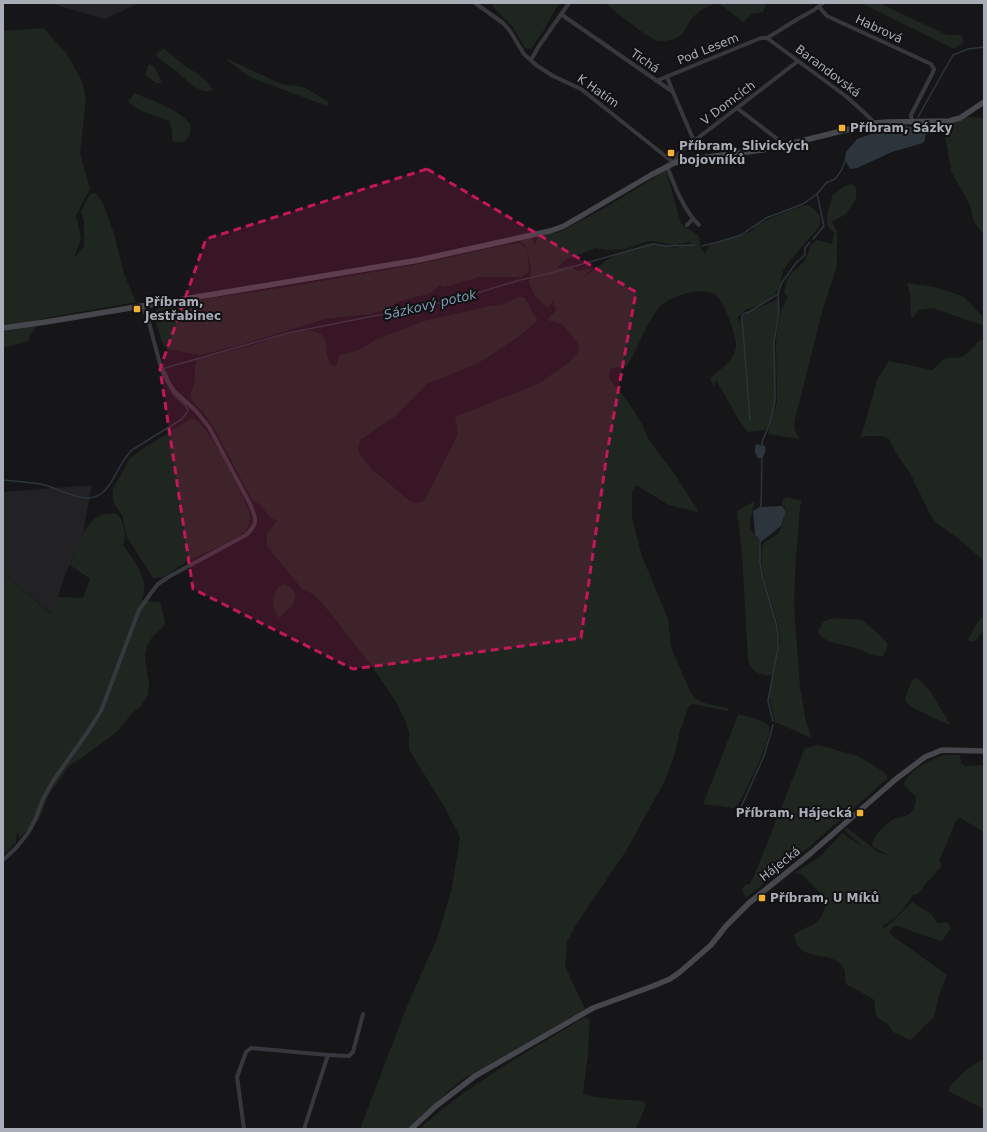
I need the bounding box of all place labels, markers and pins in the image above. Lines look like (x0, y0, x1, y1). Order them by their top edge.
place label: Příbram, Sázky (850, 121, 952, 135)
marker: Příbram, Sázky (837, 123, 847, 133)
place label: Příbram, Slivických bojovníků (679, 139, 809, 167)
marker: Příbram, Slivických bojovníků (666, 148, 676, 158)
place label: Příbram, Jestřabinec (144, 295, 221, 323)
marker: Příbram, Jestřabinec (132, 304, 142, 314)
place label: Příbram, Hájecká (736, 806, 852, 820)
marker: Příbram, Hájecká (855, 808, 865, 818)
place label: Příbram, U Míků (770, 891, 879, 905)
marker: Příbram, U Míků (757, 893, 767, 903)

